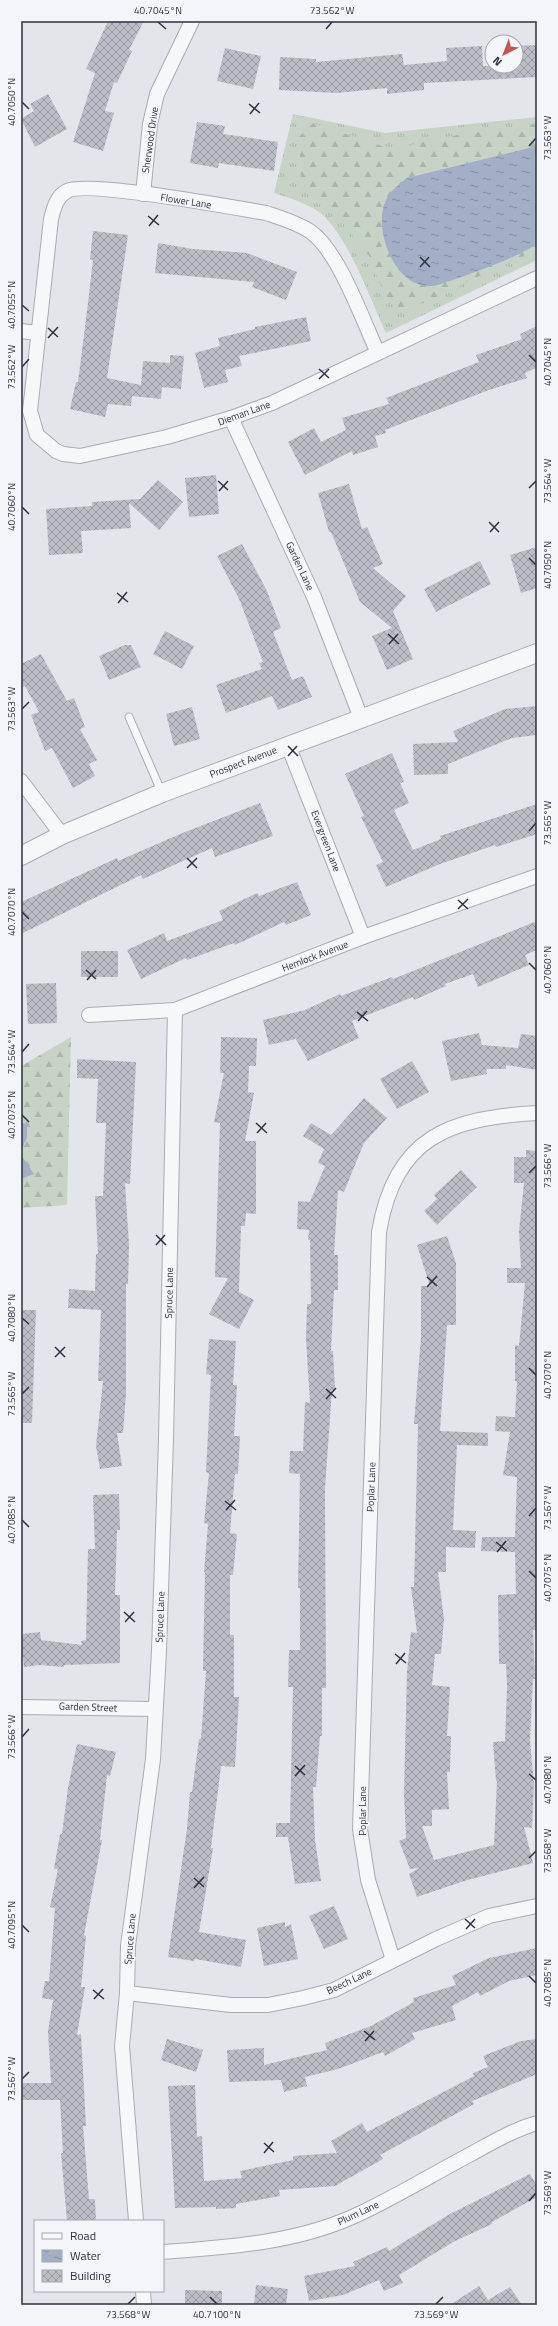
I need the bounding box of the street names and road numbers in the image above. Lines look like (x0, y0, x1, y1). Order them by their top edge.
street label: Sherwood Drive (138, 106, 162, 174)
street label: Flower Lane (159, 190, 213, 212)
street label: Dieman Lane (216, 397, 272, 429)
street label: Garden Lane (282, 539, 318, 593)
street label: Prospect Avenue (207, 742, 279, 782)
street label: Evergreen Lane (307, 808, 345, 874)
street label: Hemlock Avenue (279, 936, 351, 976)
street label: Spruce Lane (161, 1267, 177, 1319)
street label: Poplar Lane (363, 1462, 379, 1512)
street label: Spruce Lane (152, 1591, 168, 1643)
street label: Garden Street (59, 1698, 118, 1716)
street label: Poplar Lane (355, 1786, 370, 1836)
street label: Spruce Lane (120, 1913, 140, 1965)
street label: Beech Lane (324, 1964, 374, 1998)
street label: Plum Lane (335, 2197, 381, 2229)

